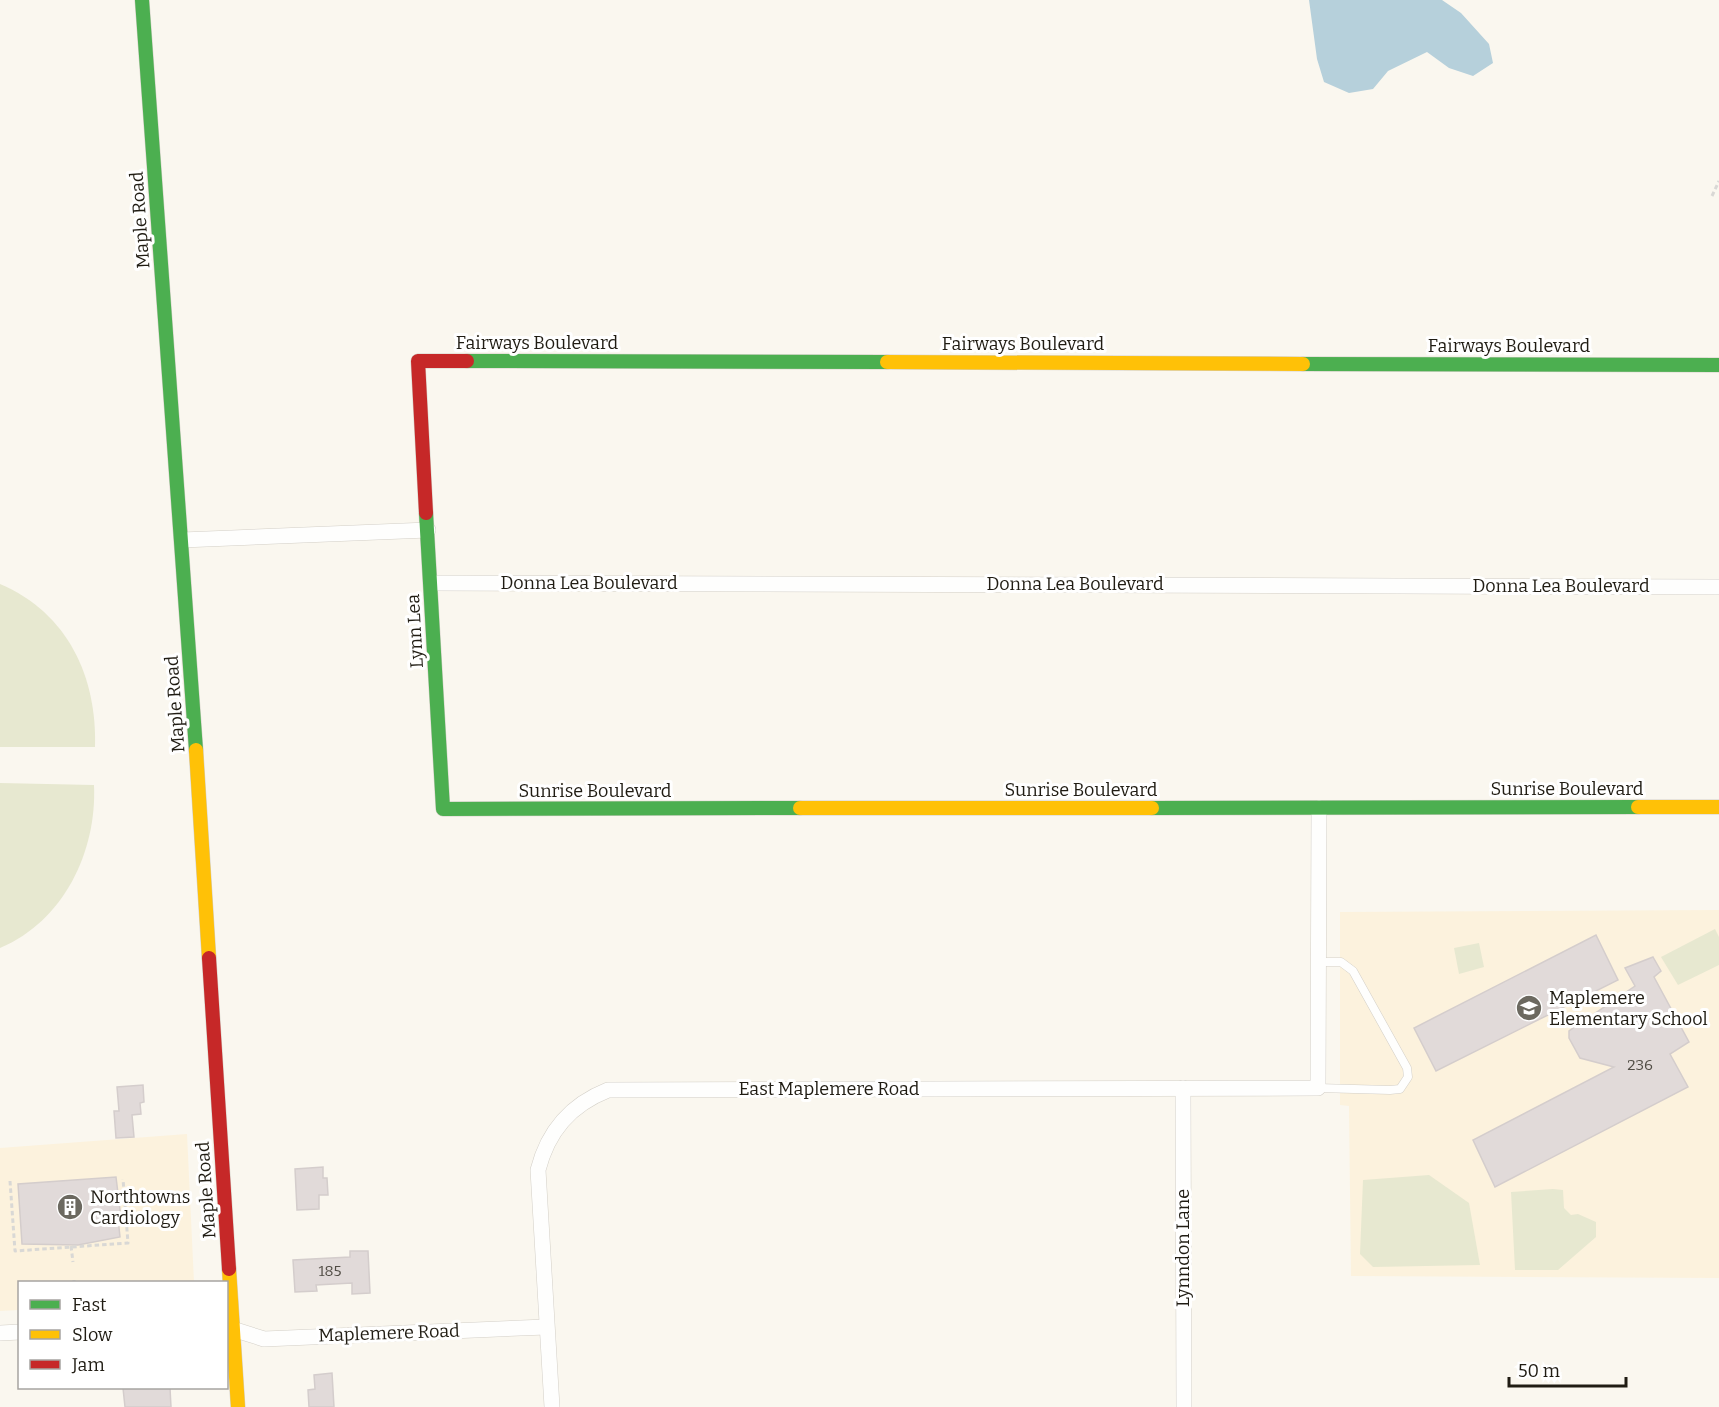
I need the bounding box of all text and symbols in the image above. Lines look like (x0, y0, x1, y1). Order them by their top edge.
street label: Maple Road (126, 170, 154, 269)
street label: Fairways Boulevard (456, 332, 618, 354)
street label: Fairways Boulevard (942, 333, 1104, 355)
street label: Fairways Boulevard (1428, 335, 1590, 357)
street label: Donna Lea Boulevard (500, 572, 678, 594)
street label: Donna Lea Boulevard (986, 573, 1164, 595)
street label: Donna Lea Boulevard (1472, 575, 1650, 597)
street label: Lynn Lea (402, 593, 428, 669)
street label: Maple Road (161, 654, 189, 753)
street label: Sunrise Boulevard (1491, 778, 1644, 800)
street label: Sunrise Boulevard (1005, 779, 1158, 801)
street label: Sunrise Boulevard (519, 780, 672, 802)
place label: Maplemere Elementary School (1549, 987, 1708, 1030)
school or university icon: Maplemere Elementary School (1514, 993, 1544, 1023)
house number: 236 (1627, 1056, 1653, 1074)
street label: East Maplemere Road (738, 1078, 920, 1100)
street label: Maple Road (192, 1140, 220, 1239)
place label: Northtowns Cardiology (90, 1186, 190, 1229)
street label: Lynndon Lane (1172, 1189, 1194, 1307)
building icon: Northtowns Cardiology (55, 1192, 85, 1222)
house number: 185 (318, 1262, 342, 1280)
legend (18, 1281, 228, 1389)
text: Fast (72, 1294, 107, 1316)
street label: Maplemere Road (318, 1320, 460, 1346)
text: Slow (72, 1324, 113, 1346)
scale bar (1509, 1350, 1626, 1388)
text: Jam (71, 1354, 105, 1376)
text: 50 m (1518, 1360, 1560, 1382)

